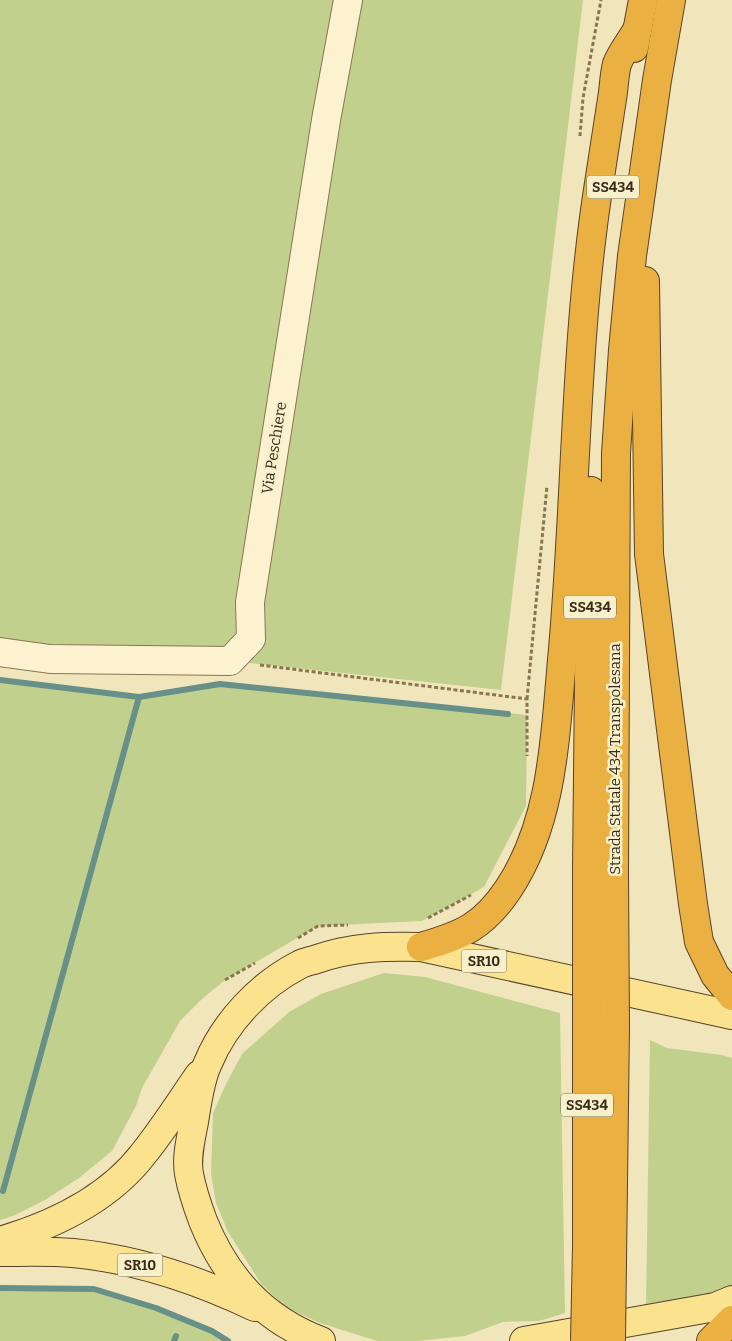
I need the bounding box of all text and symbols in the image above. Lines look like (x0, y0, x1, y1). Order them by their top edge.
road number: SS434 (587, 176, 639, 198)
street label: Via Peschiere (258, 401, 290, 495)
road number: SS434 (564, 596, 616, 618)
street label: Strada Statale 434 Transpolesana (606, 643, 624, 875)
road number: SR10 (462, 949, 506, 972)
road number: SS434 (561, 1094, 613, 1116)
road number: SR10 (118, 1254, 162, 1276)

